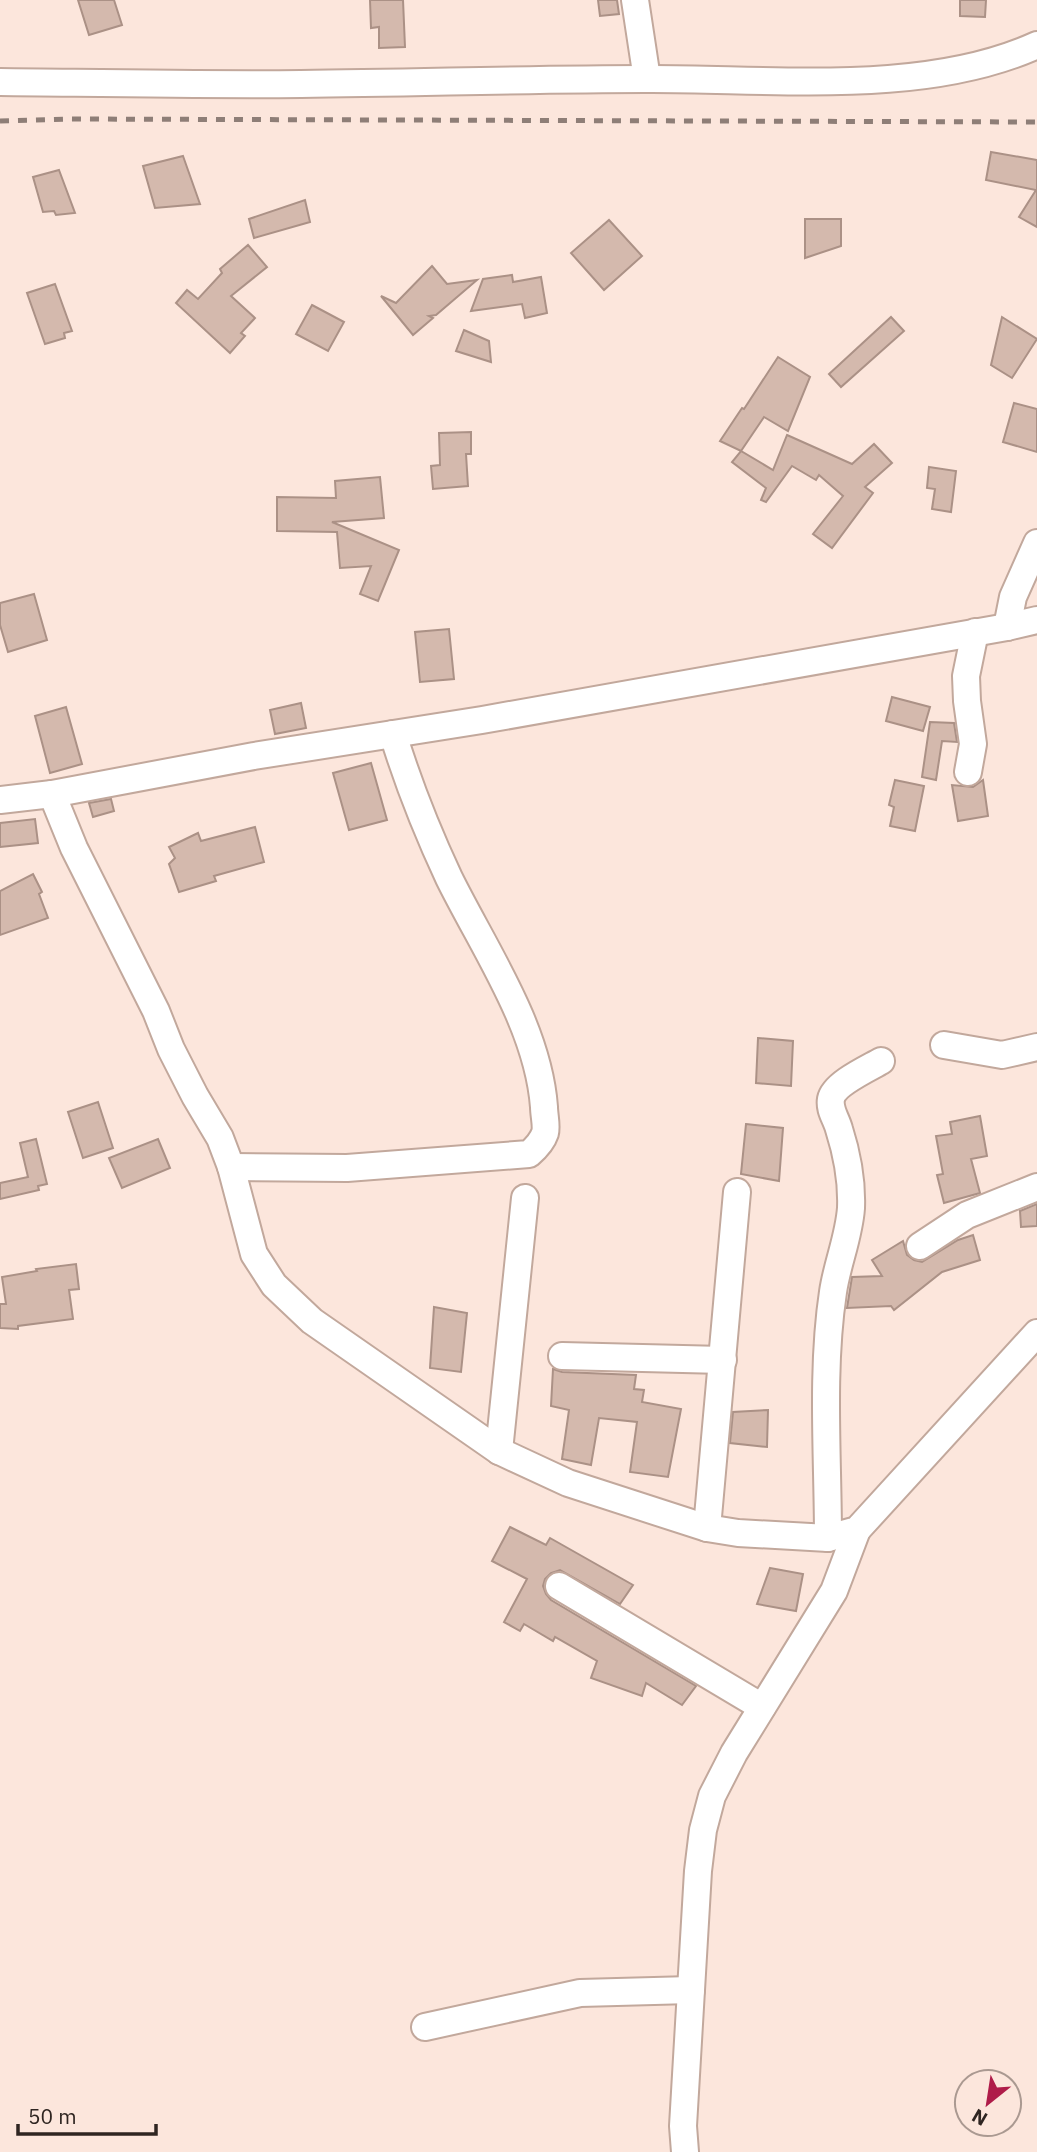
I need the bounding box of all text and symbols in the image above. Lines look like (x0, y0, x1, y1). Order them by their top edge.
north arrow (953, 2068, 1023, 2138)
scale bar (18, 2092, 156, 2136)
text: 50 m (28, 2102, 77, 2130)
text: N (968, 2104, 991, 2132)

